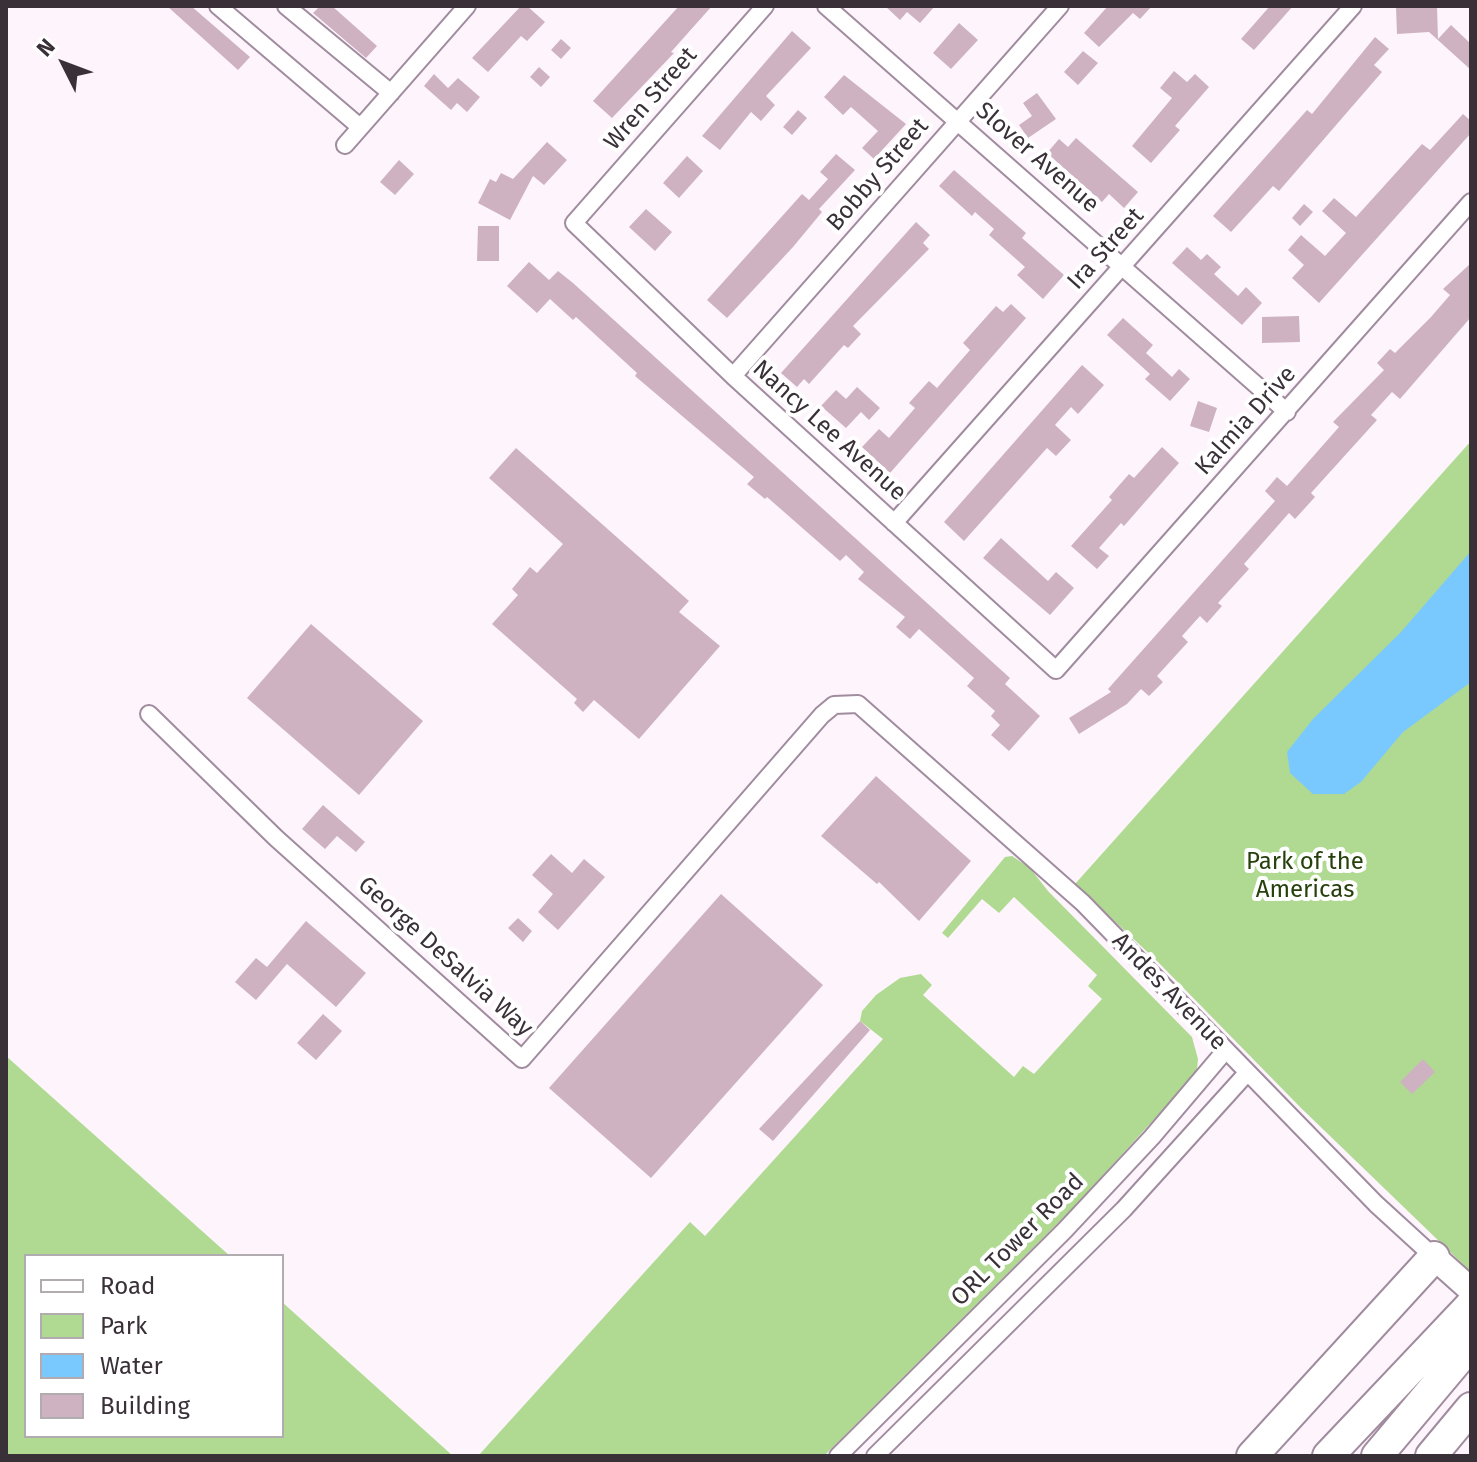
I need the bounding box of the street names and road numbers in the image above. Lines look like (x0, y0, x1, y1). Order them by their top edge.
street label: Wren Street (599, 42, 703, 156)
street label: Slover Avenue (969, 97, 1105, 219)
street label: Bobby Street (821, 113, 935, 237)
street label: Ira Street (1062, 202, 1150, 296)
street label: Nancy Lee Avenue (746, 354, 912, 508)
street label: Kalmia Drive (1190, 361, 1302, 481)
street label: George DeSalvia Way (352, 871, 538, 1043)
street label: Andes Avenue (1106, 927, 1232, 1057)
street label: ORL Tower Road (946, 1168, 1090, 1312)

